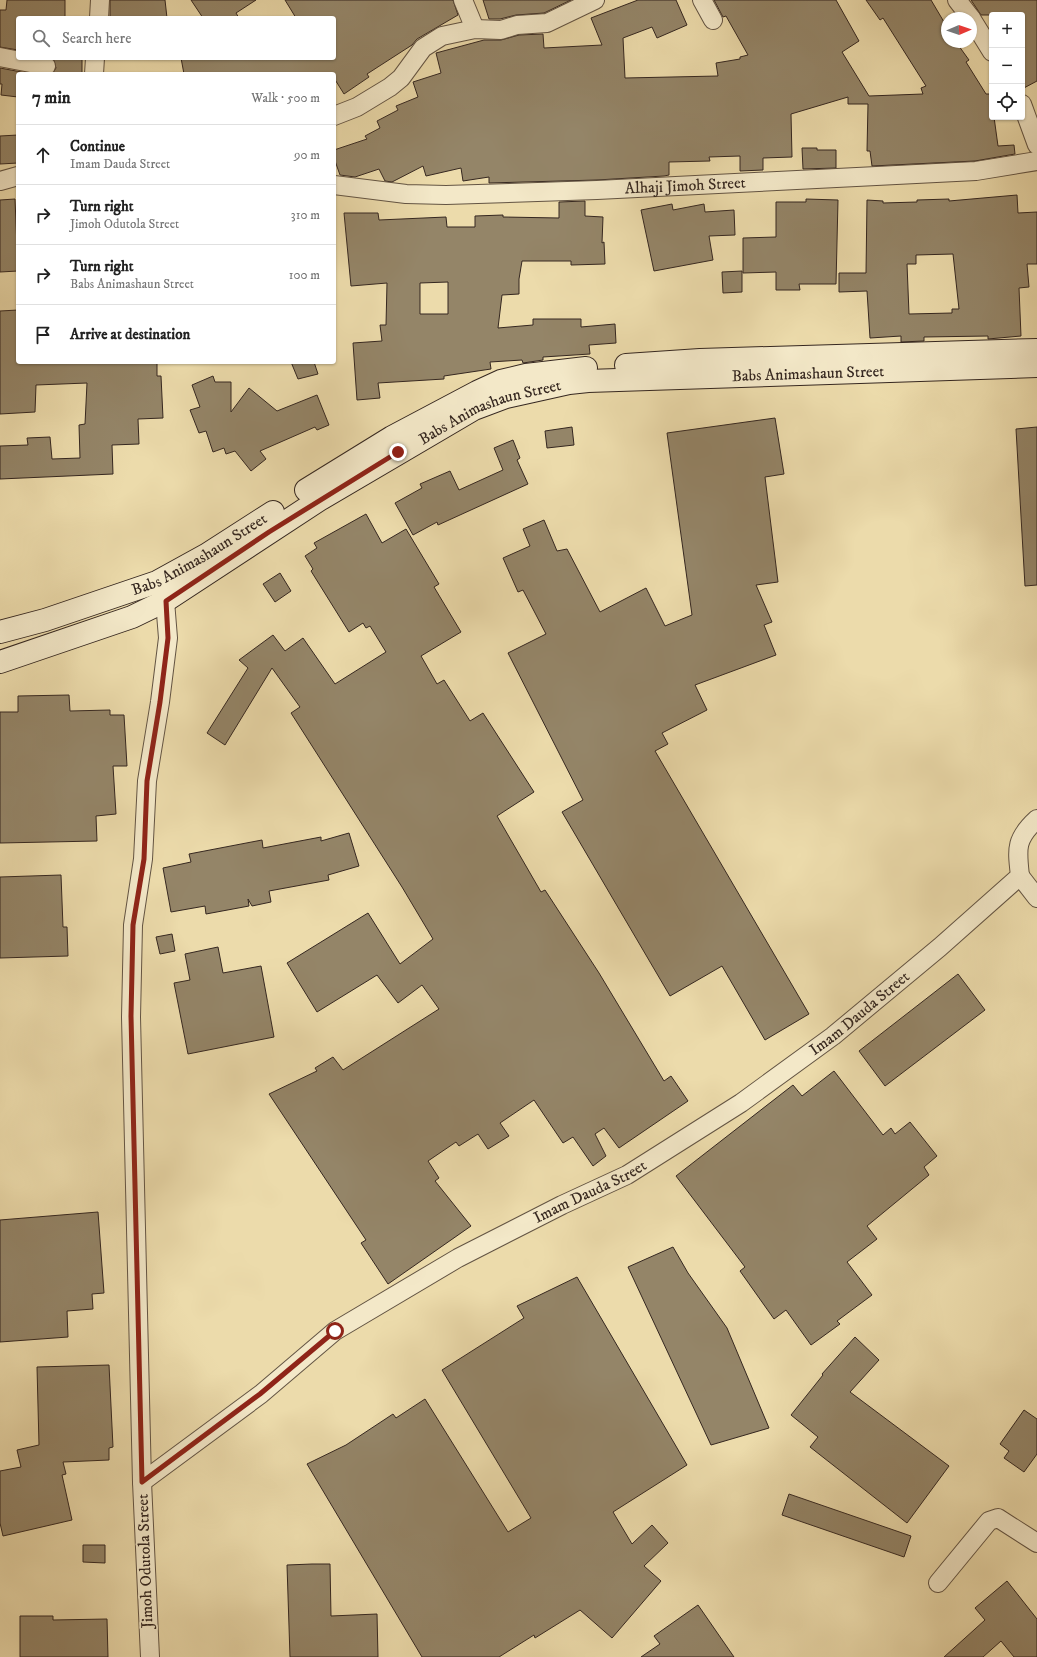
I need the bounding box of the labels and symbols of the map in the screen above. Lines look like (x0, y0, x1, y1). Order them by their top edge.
north arrow (941, 12, 977, 48)
street label: Alhaji Jimoh Street (624, 173, 746, 199)
street label: Babs Animashaun Street (731, 361, 885, 386)
street label: Babs Animashaun Street (415, 375, 563, 449)
route end (389, 443, 407, 461)
street label: Babs Animashaun Street (129, 508, 271, 600)
street label: Imam Dauda Street (805, 967, 914, 1060)
street label: Imam Dauda Street (530, 1155, 650, 1228)
route start (326, 1322, 344, 1340)
street label: Jimoh Odutola Street (133, 1493, 157, 1631)

